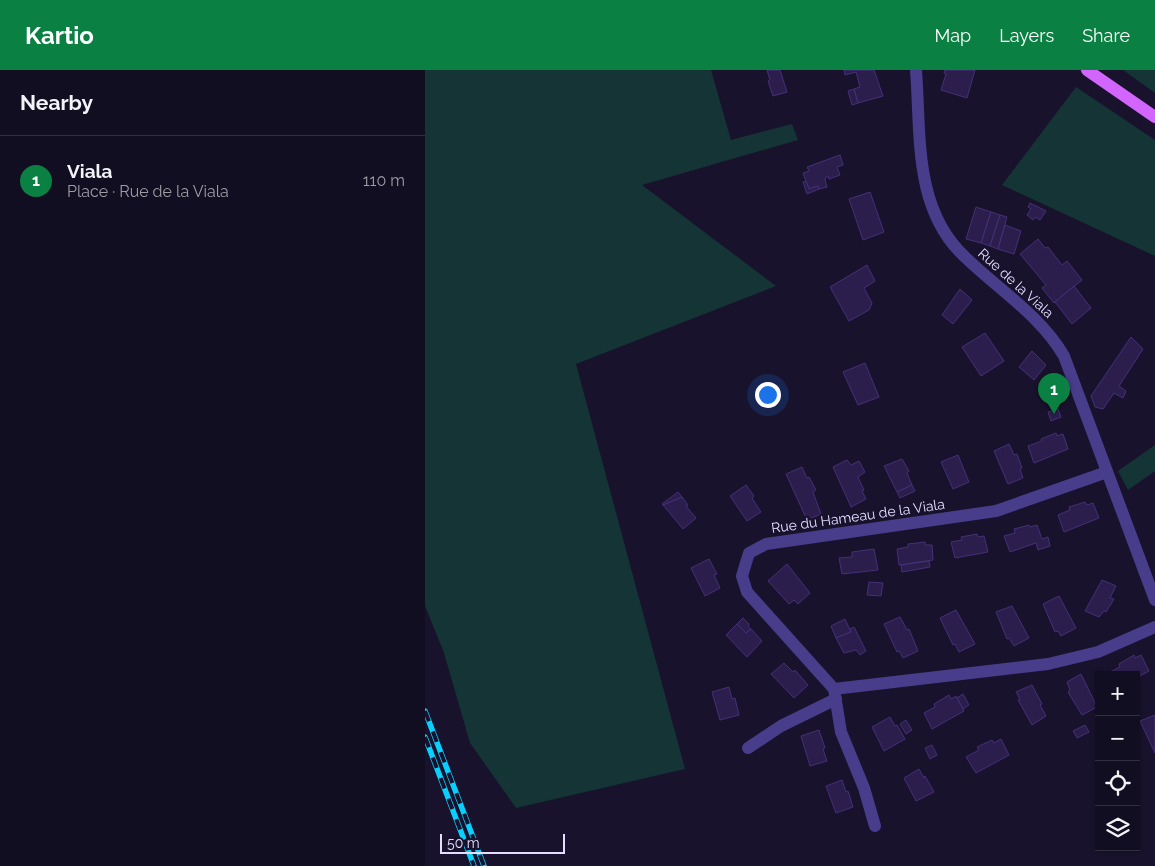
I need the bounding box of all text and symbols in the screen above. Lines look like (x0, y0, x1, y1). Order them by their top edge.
text: Kartio (25, 21, 94, 50)
text: Map (935, 25, 971, 46)
text: Layers (999, 25, 1054, 46)
text: Share (1082, 25, 1130, 46)
text: Nearby (20, 90, 93, 115)
text: Viala (67, 160, 113, 182)
text: 1 (32, 171, 40, 190)
text: 110 m (363, 171, 405, 190)
text: Place · Rue de la Viala (67, 182, 229, 201)
street label: Rue de la Viala (975, 245, 1057, 321)
pin: 1 (1038, 373, 1070, 414)
your location (755, 382, 781, 408)
street label: Rue du Hameau de la Viala (770, 496, 946, 536)
map controls (1095, 671, 1140, 851)
button: + (1095, 671, 1140, 716)
button: − (1095, 716, 1140, 761)
button: locate (1095, 761, 1140, 806)
button: layers (1095, 806, 1140, 851)
scale bar (440, 831, 565, 854)
text: 50 m (447, 835, 480, 851)

